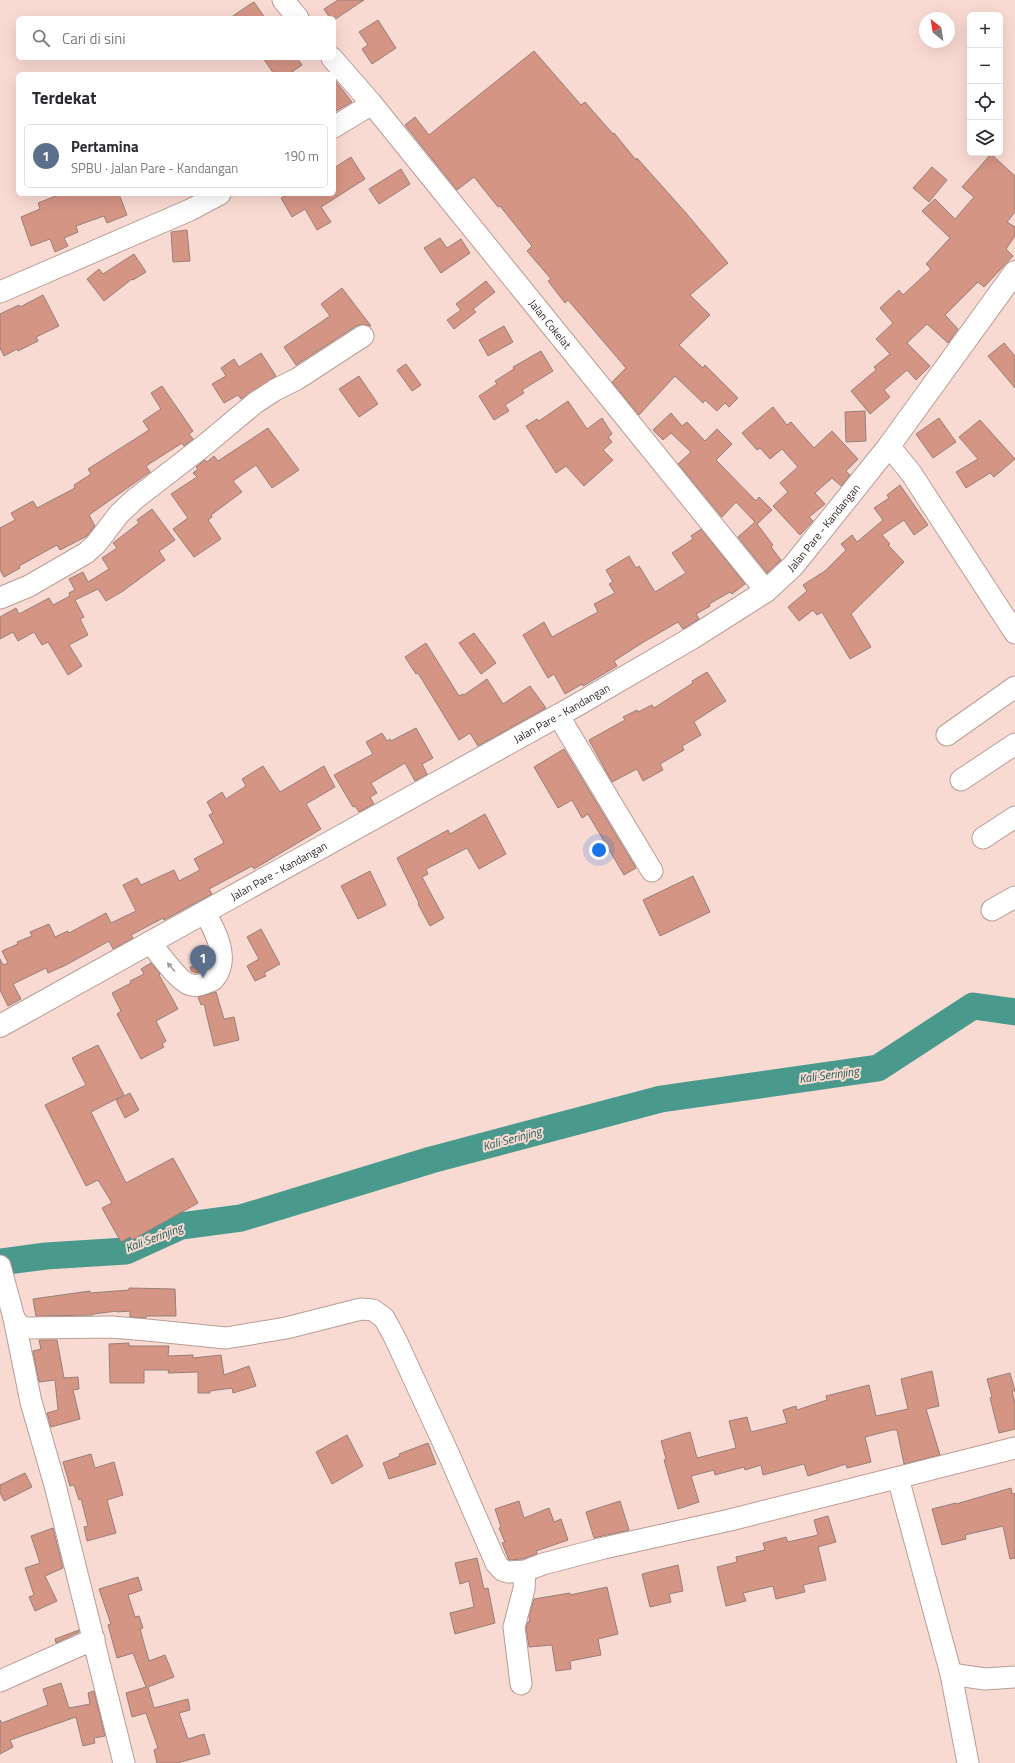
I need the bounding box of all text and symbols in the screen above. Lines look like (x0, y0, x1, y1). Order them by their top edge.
north arrow (919, 12, 955, 48)
map controls (967, 12, 1003, 156)
button: + (967, 12, 1003, 48)
search box (16, 16, 336, 60)
icon: search (30, 27, 52, 49)
text: Cari di sini (62, 27, 126, 50)
button: − (967, 48, 1003, 84)
button: locate (967, 84, 1003, 120)
text: Terdekat (32, 85, 96, 111)
button: layers (967, 120, 1003, 156)
text: Pertamina (71, 135, 139, 158)
text: 1 (42, 146, 50, 166)
text: 190 m (283, 146, 319, 166)
text: SPBU · Jalan Pare - Kandangan (71, 158, 238, 178)
street label: Jalan Cokelat (525, 296, 575, 352)
street label: Jalan Pare - Kandangan (784, 480, 864, 575)
street label: Jalan Pare - Kandangan (511, 680, 613, 747)
street label: Jalan Pare - Kandangan (228, 838, 330, 904)
your location (589, 840, 609, 860)
pin: 1 (190, 945, 216, 978)
one-way arrow (166, 962, 175, 972)
water label: Kali Serinjing (798, 1061, 861, 1088)
water label: Kali Serinjing (480, 1121, 545, 1155)
water label: Kali Serinjing (122, 1217, 187, 1257)

